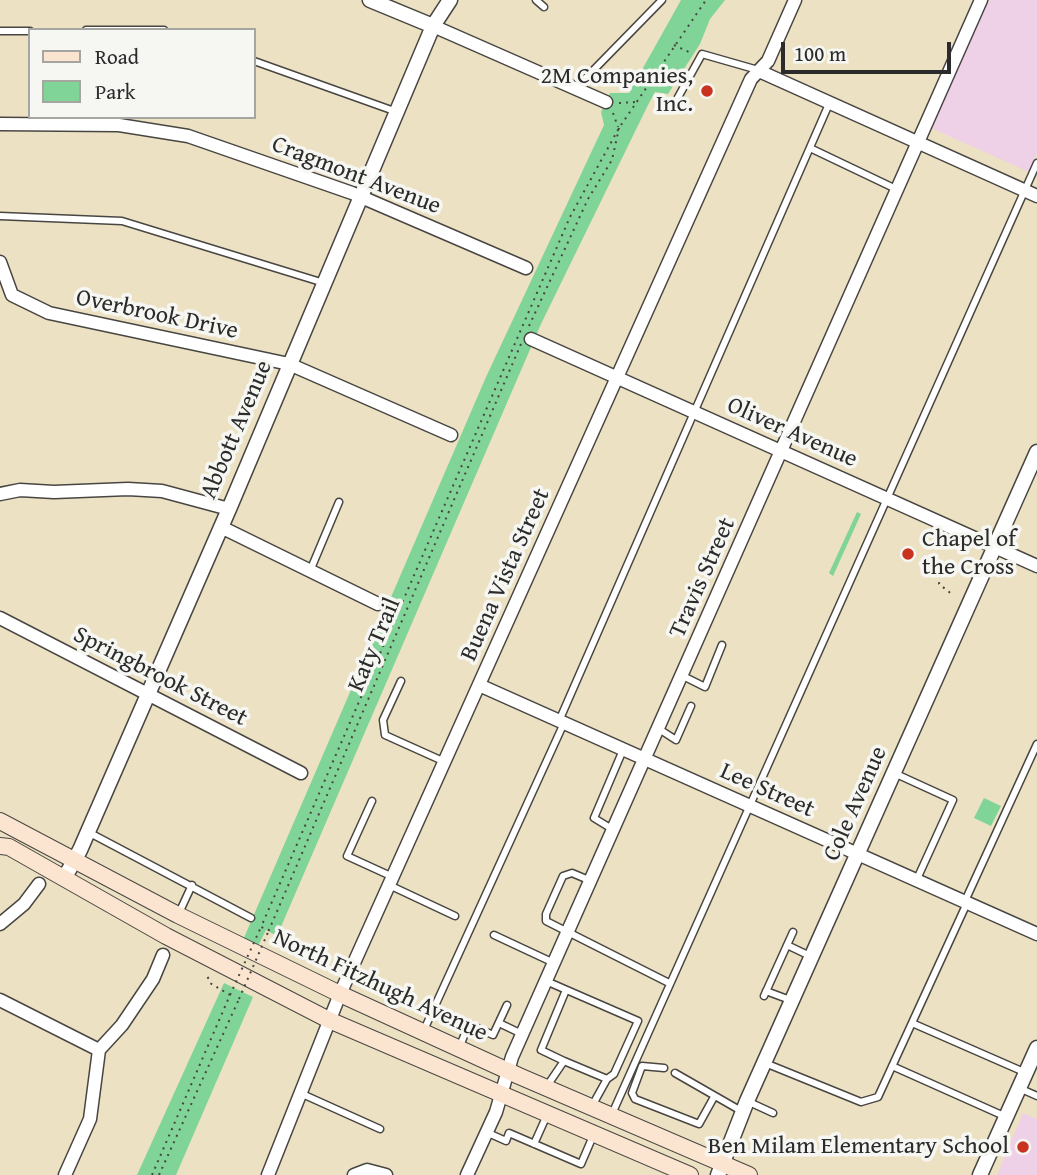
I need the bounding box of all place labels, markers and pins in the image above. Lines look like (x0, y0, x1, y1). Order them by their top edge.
place label: 2M Companies, Inc. (540, 63, 693, 119)
marker: 2M Companies, Inc. (699, 83, 715, 99)
place label: Chapel of the Cross (922, 526, 1016, 582)
marker: Chapel of the Cross (900, 546, 916, 562)
place label: Ben Milam Elementary School (708, 1133, 1009, 1161)
marker: Ben Milam Elementary School (1015, 1139, 1031, 1155)

